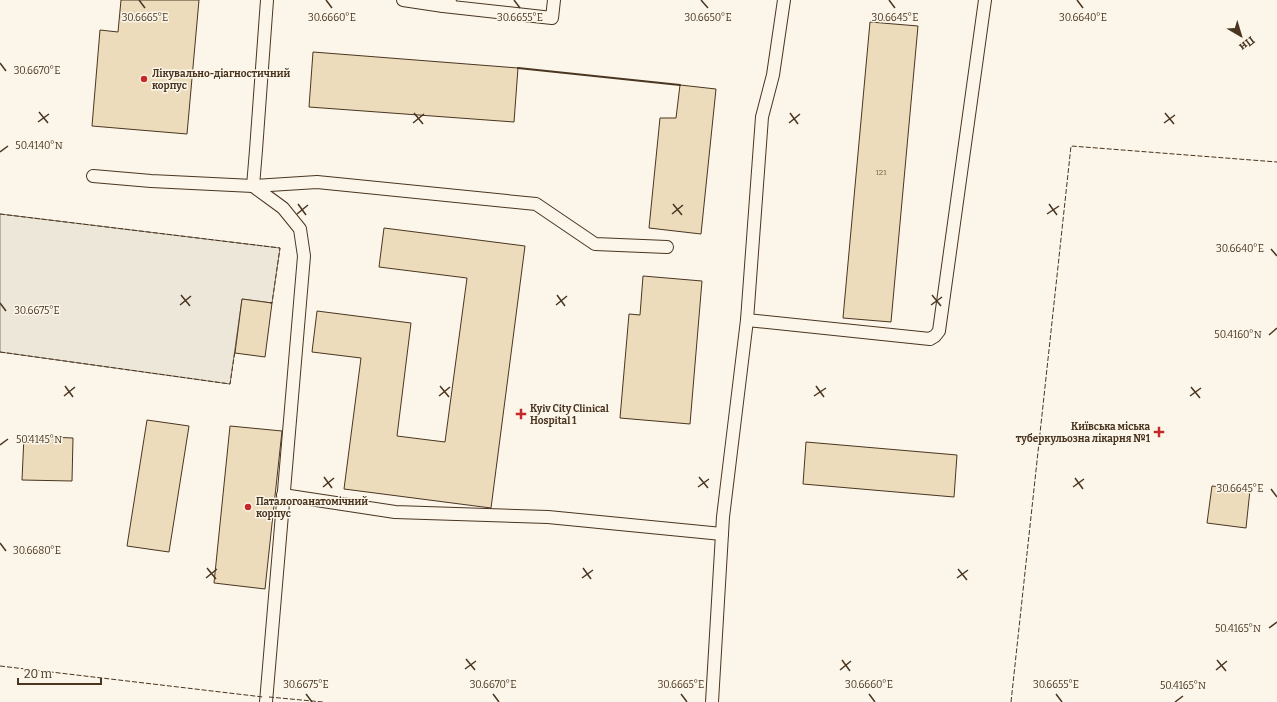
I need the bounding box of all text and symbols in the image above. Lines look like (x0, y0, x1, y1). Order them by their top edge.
text: 30.6665°E (122, 12, 168, 24)
text: 30.6660°E (308, 12, 356, 24)
text: 30.6655°E (497, 12, 543, 24)
text: 30.6650°E (684, 12, 732, 24)
text: 30.6645°E (872, 12, 918, 24)
text: 30.6640°E (1059, 12, 1107, 24)
north arrow (1221, 16, 1261, 56)
text: Пн (1236, 33, 1257, 54)
text: 30.6670°E (14, 65, 60, 77)
place label: Лікувально-діагностичний корпус (152, 68, 290, 92)
marker: Лікувально-діагностичний корпус (139, 74, 149, 84)
text: 50.4140°N (15, 140, 63, 152)
house number: 121 (876, 168, 887, 177)
text: 30.6640°E (1216, 243, 1264, 255)
text: 30.6675°E (14, 305, 60, 317)
text: 50.4160°N (1214, 329, 1262, 341)
place label: Kyiv City Clinical Hospital 1 (530, 403, 609, 427)
marker: Kyiv City Clinical Hospital 1 (515, 408, 527, 420)
place label: Київська міська туберкульозна лікарня №1 (1016, 421, 1151, 445)
marker: Київська міська туберкульозна лікарня №1 (1153, 426, 1165, 438)
text: 50.4145°N (16, 434, 62, 446)
text: 30.6645°E (1217, 483, 1263, 495)
place label: Паталогоанатомічний корпус (256, 496, 368, 520)
marker: Паталогоанатомічний корпус (243, 502, 253, 512)
text: 30.6680°E (13, 545, 61, 557)
text: 50.4165°N (1215, 623, 1261, 635)
scale bar (18, 660, 101, 686)
text: 20 m (24, 667, 53, 681)
text: 30.6675°E (283, 679, 329, 691)
text: 30.6670°E (470, 679, 516, 691)
text: 30.6665°E (658, 679, 704, 691)
text: 30.6660°E (845, 679, 893, 691)
text: 30.6655°E (1033, 679, 1079, 691)
text: 50.4165°N (1160, 680, 1206, 692)

